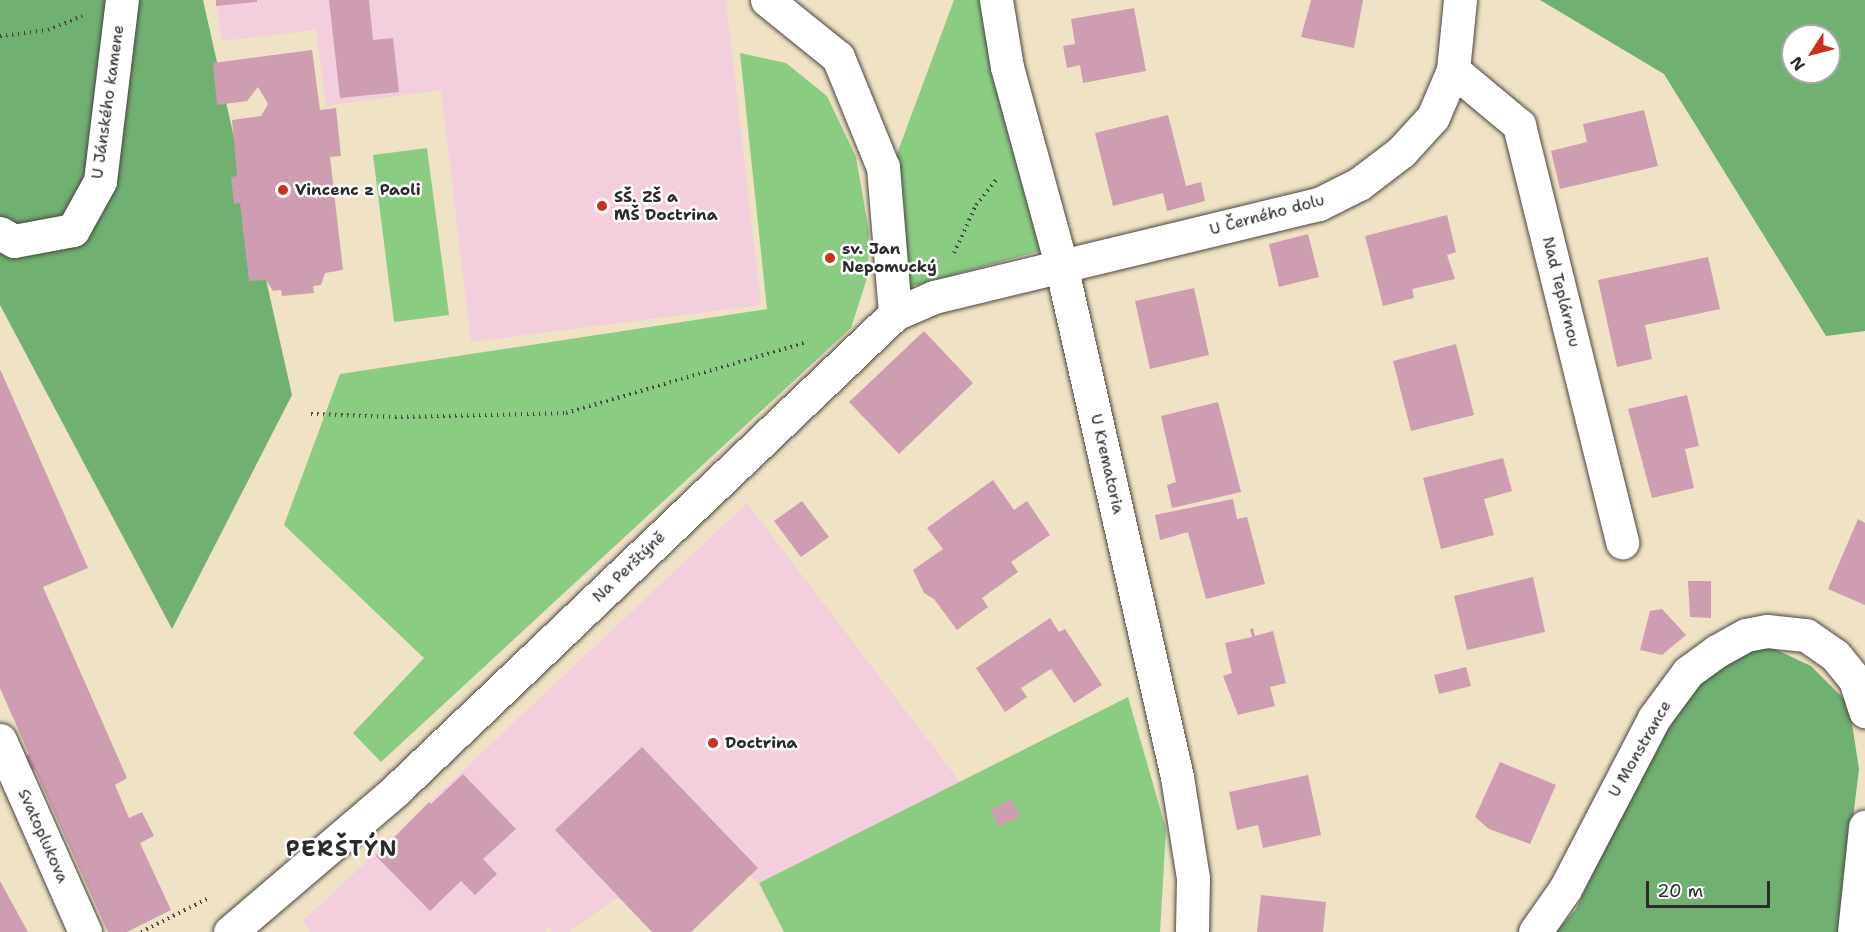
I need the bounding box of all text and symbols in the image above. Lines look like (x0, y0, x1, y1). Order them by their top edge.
street label: U Jánského kamene (88, 24, 128, 180)
north arrow (1781, 24, 1841, 84)
text: N (1785, 52, 1810, 75)
place label: Vincenc z Paoli (295, 180, 421, 200)
marker: Vincenc z Paoli (276, 183, 290, 197)
place label: SŠ, ZŠ a MŠ Doctrina (614, 187, 718, 225)
street label: U Černého dolu (1207, 190, 1327, 240)
marker: SŠ, ZŠ a MŠ Doctrina (595, 199, 609, 213)
street label: Nad Teplárnou (1538, 235, 1584, 349)
place label: sv. Jan Nepomucký (842, 239, 937, 277)
marker: sv. Jan Nepomucký (823, 251, 837, 265)
street label: U Krematoria (1086, 412, 1128, 516)
street label: Na Perštýně (589, 527, 669, 607)
street label: U Monstrance (1605, 697, 1675, 801)
place label: Doctrina (725, 733, 798, 753)
marker: Doctrina (706, 736, 720, 750)
street label: Svatoplukova (14, 786, 72, 886)
district label: PERŠTÝN (286, 836, 398, 862)
scale bar (1649, 869, 1774, 907)
text: 20 m (1657, 879, 1703, 903)

